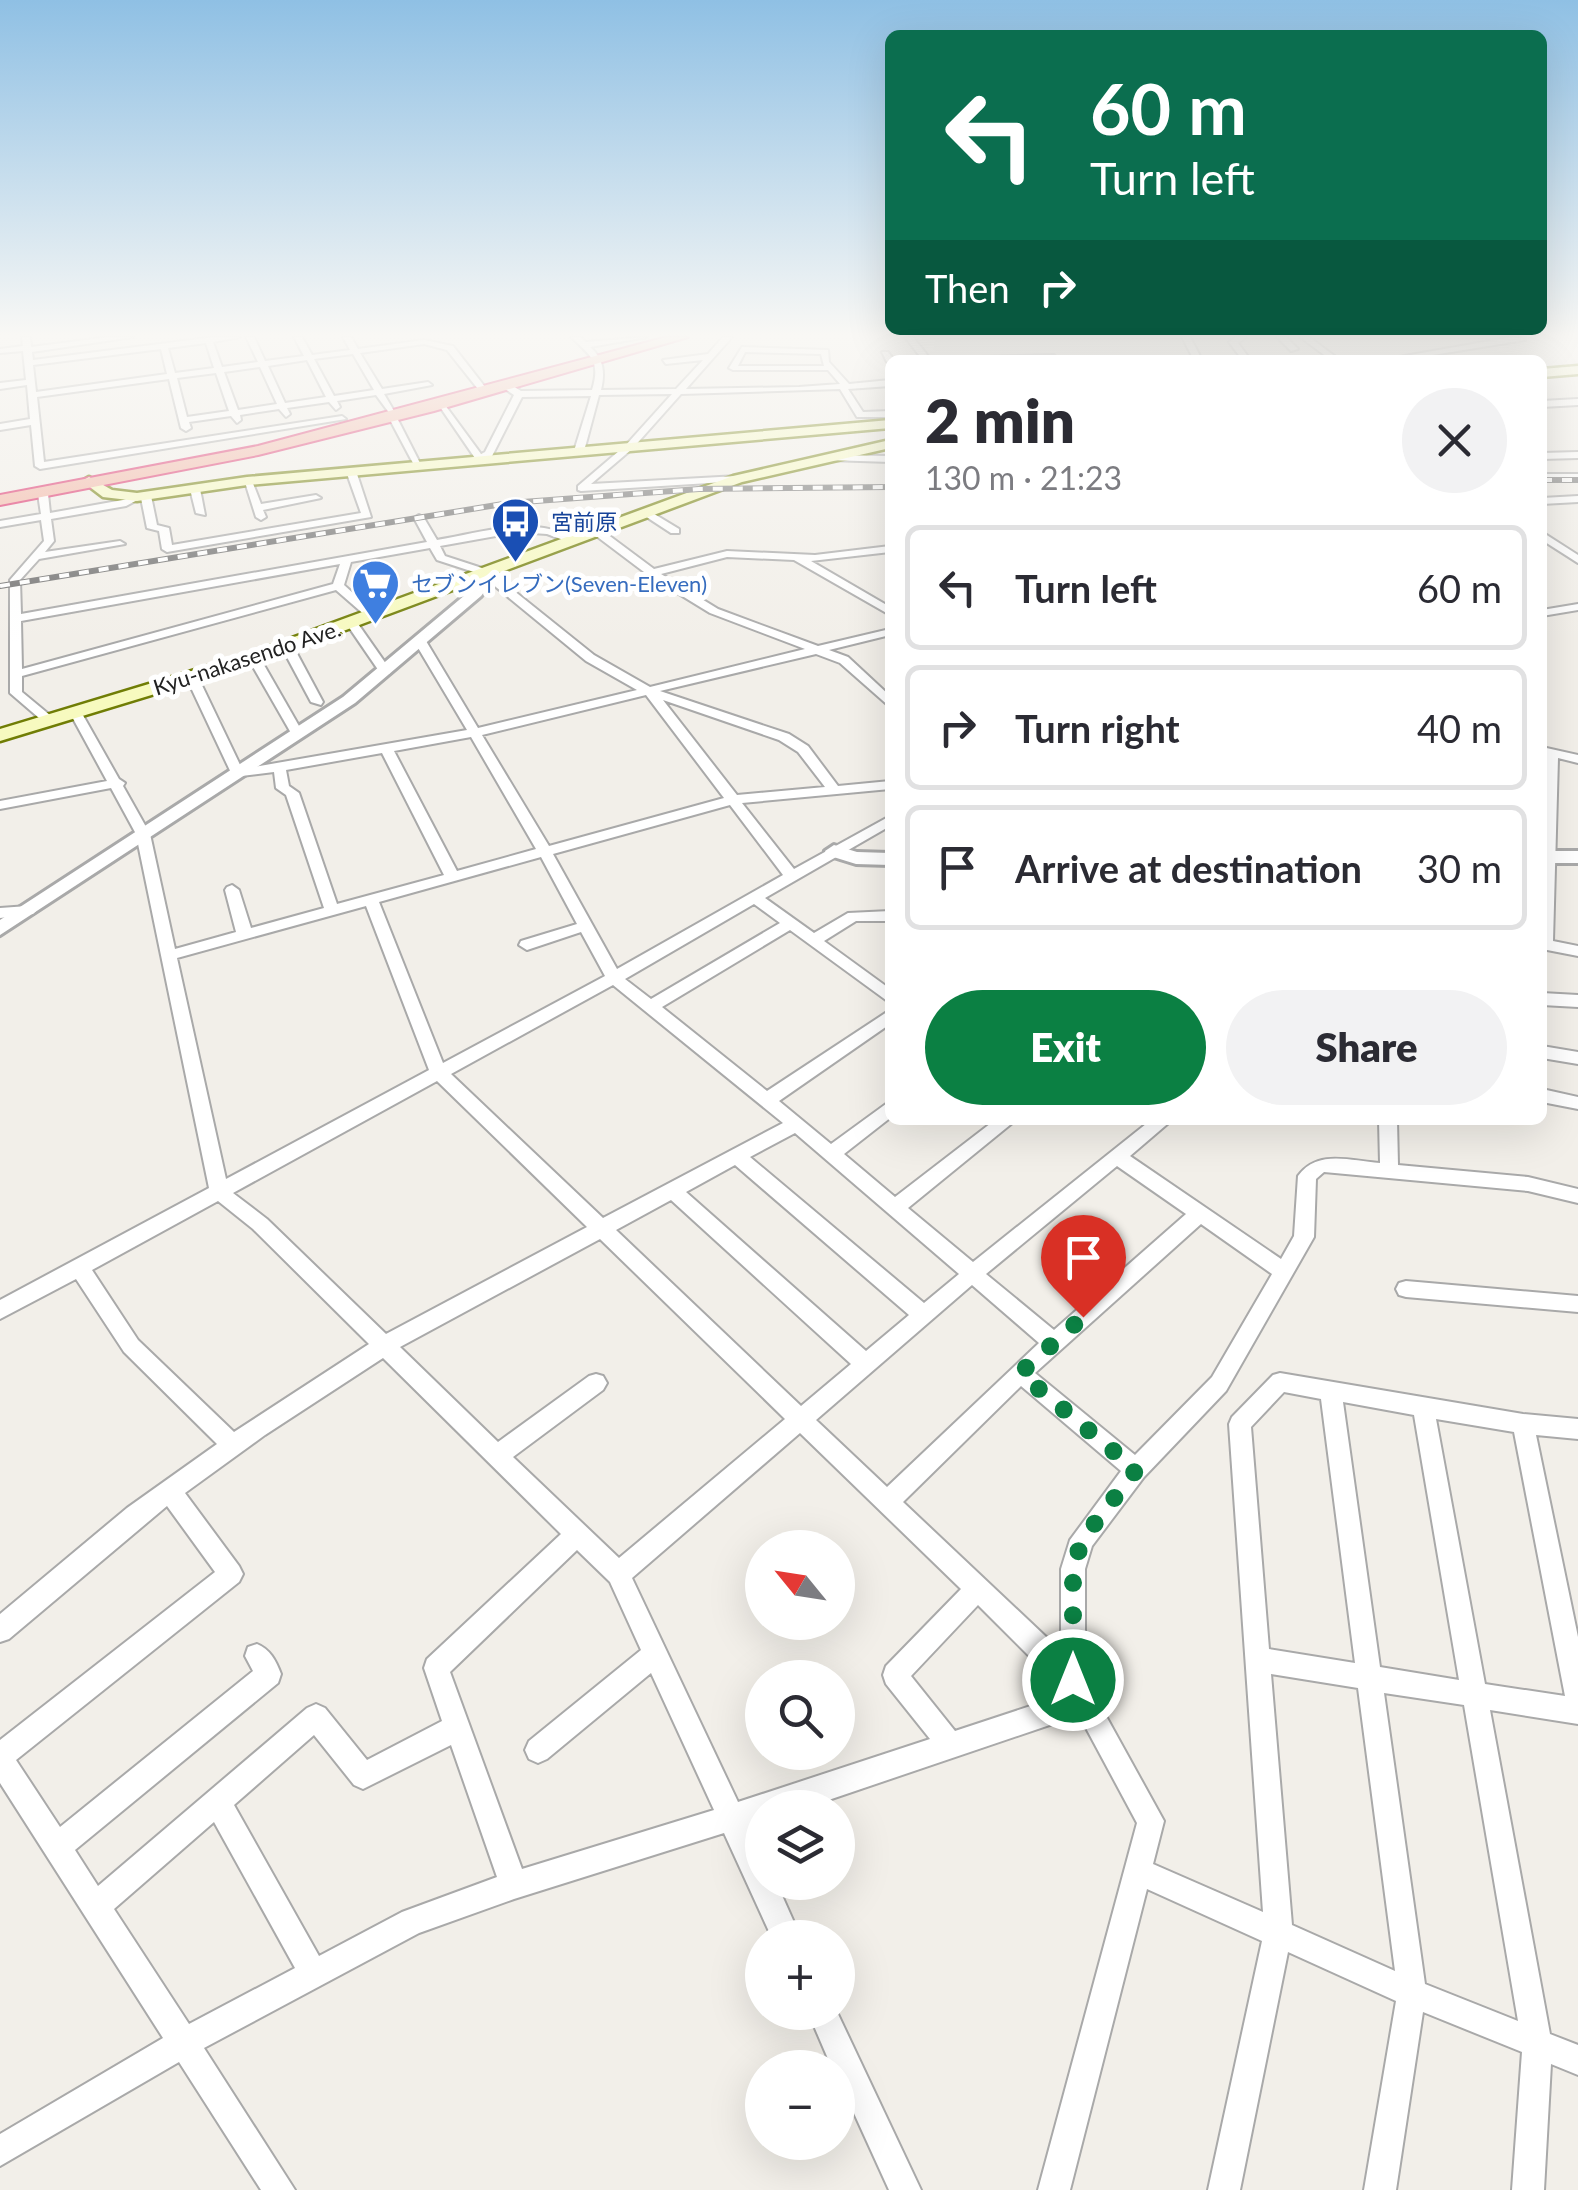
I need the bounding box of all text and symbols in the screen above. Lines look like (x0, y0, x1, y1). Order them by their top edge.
text: 60 m (1090, 66, 1247, 150)
icon: left (925, 70, 1055, 200)
text: Turn left (1090, 151, 1255, 205)
icon: right (1030, 260, 1085, 315)
text: Then (925, 265, 1010, 311)
text: 2 min (925, 384, 1075, 456)
button: close (1402, 388, 1507, 493)
text: 130 m · 21:23 (925, 458, 1122, 497)
bus stop icon: 宮前原 (490, 496, 542, 564)
place label: 宮前原 (551, 508, 617, 535)
supermarket icon: セブンイレブン(Seven-Eleven) (350, 558, 402, 626)
icon: left (930, 560, 985, 615)
text: Turn left (1015, 565, 1157, 611)
text: 60 m (1417, 565, 1502, 611)
place label: セブンイレブン(Seven-Eleven) (411, 570, 707, 597)
street label: Kyu-nakasendo Ave. (150, 614, 344, 701)
icon: right (930, 700, 985, 755)
text: Turn right (1015, 705, 1180, 751)
text: 40 m (1417, 705, 1502, 751)
icon: arrive (930, 840, 985, 895)
text: Arrive at destination (1015, 845, 1362, 891)
text: 30 m (1417, 845, 1502, 891)
button: Exit (925, 990, 1206, 1105)
button: Share (1226, 990, 1507, 1105)
pin (1041, 1215, 1126, 1318)
icon: arrive (1056, 1230, 1111, 1285)
north arrow (745, 1530, 855, 1640)
map controls (745, 1530, 855, 2160)
position arrow (1021, 1628, 1125, 1732)
button: search (745, 1660, 855, 1770)
button: layers (745, 1790, 855, 1900)
button: + (745, 1920, 855, 2030)
button: − (745, 2050, 855, 2160)

